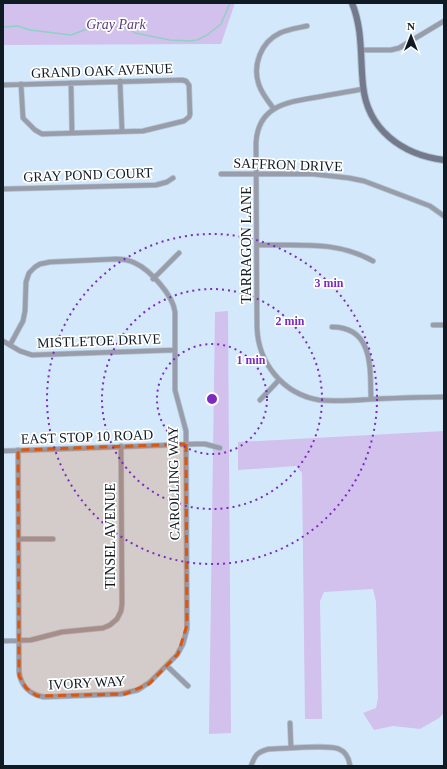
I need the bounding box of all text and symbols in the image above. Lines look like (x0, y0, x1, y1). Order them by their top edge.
north arrow (391, 16, 431, 56)
park label: Gray Park (86, 17, 147, 32)
text: N (407, 20, 415, 32)
street label: GRAND OAK AVENUE (31, 61, 173, 81)
street label: SAFFRON DRIVE (233, 156, 343, 174)
street label: GRAY POND COURT (23, 165, 153, 185)
street label: TARRAGON LANE (239, 186, 254, 304)
text: 3 min (314, 276, 344, 290)
text: 2 min (275, 314, 305, 328)
street label: MISTLETOE DRIVE (37, 331, 161, 351)
text: 1 min (236, 353, 266, 367)
centre of rings (205, 392, 219, 406)
street label: CAROLLING WAY (165, 426, 183, 540)
street label: EAST STOP 10 ROAD (21, 427, 153, 447)
street label: TINSEL AVENUE (103, 483, 118, 589)
street label: IVORY WAY (48, 673, 126, 693)

